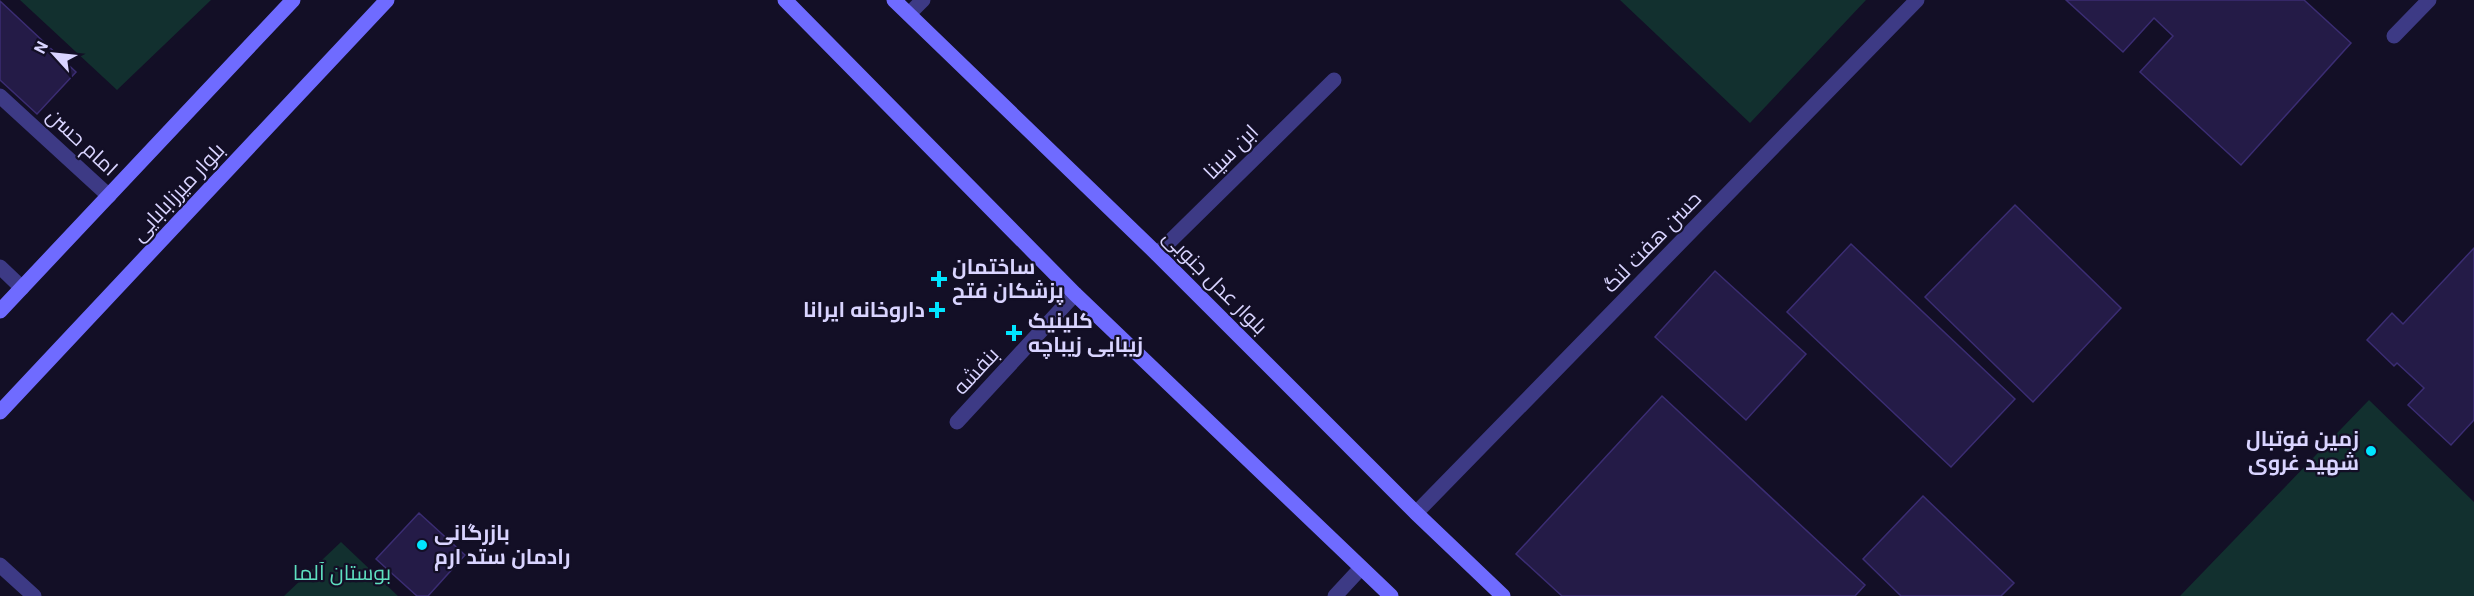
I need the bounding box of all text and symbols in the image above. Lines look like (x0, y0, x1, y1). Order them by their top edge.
north arrow (24, 24, 84, 84)
text: N (30, 38, 52, 57)
street label: امام حسن (40, 103, 122, 182)
street label: ابن سینا (1199, 120, 1264, 185)
street label: بلوار میرزابابایی (126, 138, 230, 247)
street label: حسن هفت لنگ (1598, 187, 1707, 298)
street label: بلوار عدل جنوبی (1157, 225, 1272, 340)
place label: ساختمان پزشکان فتح (952, 255, 1064, 306)
marker: ساختمان پزشکان فتح (930, 270, 948, 288)
place label: داروخانه ایرانا (803, 298, 925, 323)
marker: داروخانه ایرانا (930, 303, 944, 317)
place label: کلینیک زیبایی زیباچه (1028, 309, 1143, 360)
marker: کلینیک زیبایی زیباچه (1005, 324, 1023, 342)
street label: بنفشه (948, 343, 1004, 399)
place label: زمین فوتبال شهید غروی (2246, 427, 2359, 476)
marker: زمین فوتبال شهید غروی (2364, 444, 2378, 458)
place label: بازرگانی رادمان ستد ارم (434, 521, 571, 571)
marker: بازرگانی رادمان ستد ارم (415, 538, 429, 552)
park label: بوستان آلما (293, 561, 391, 586)

